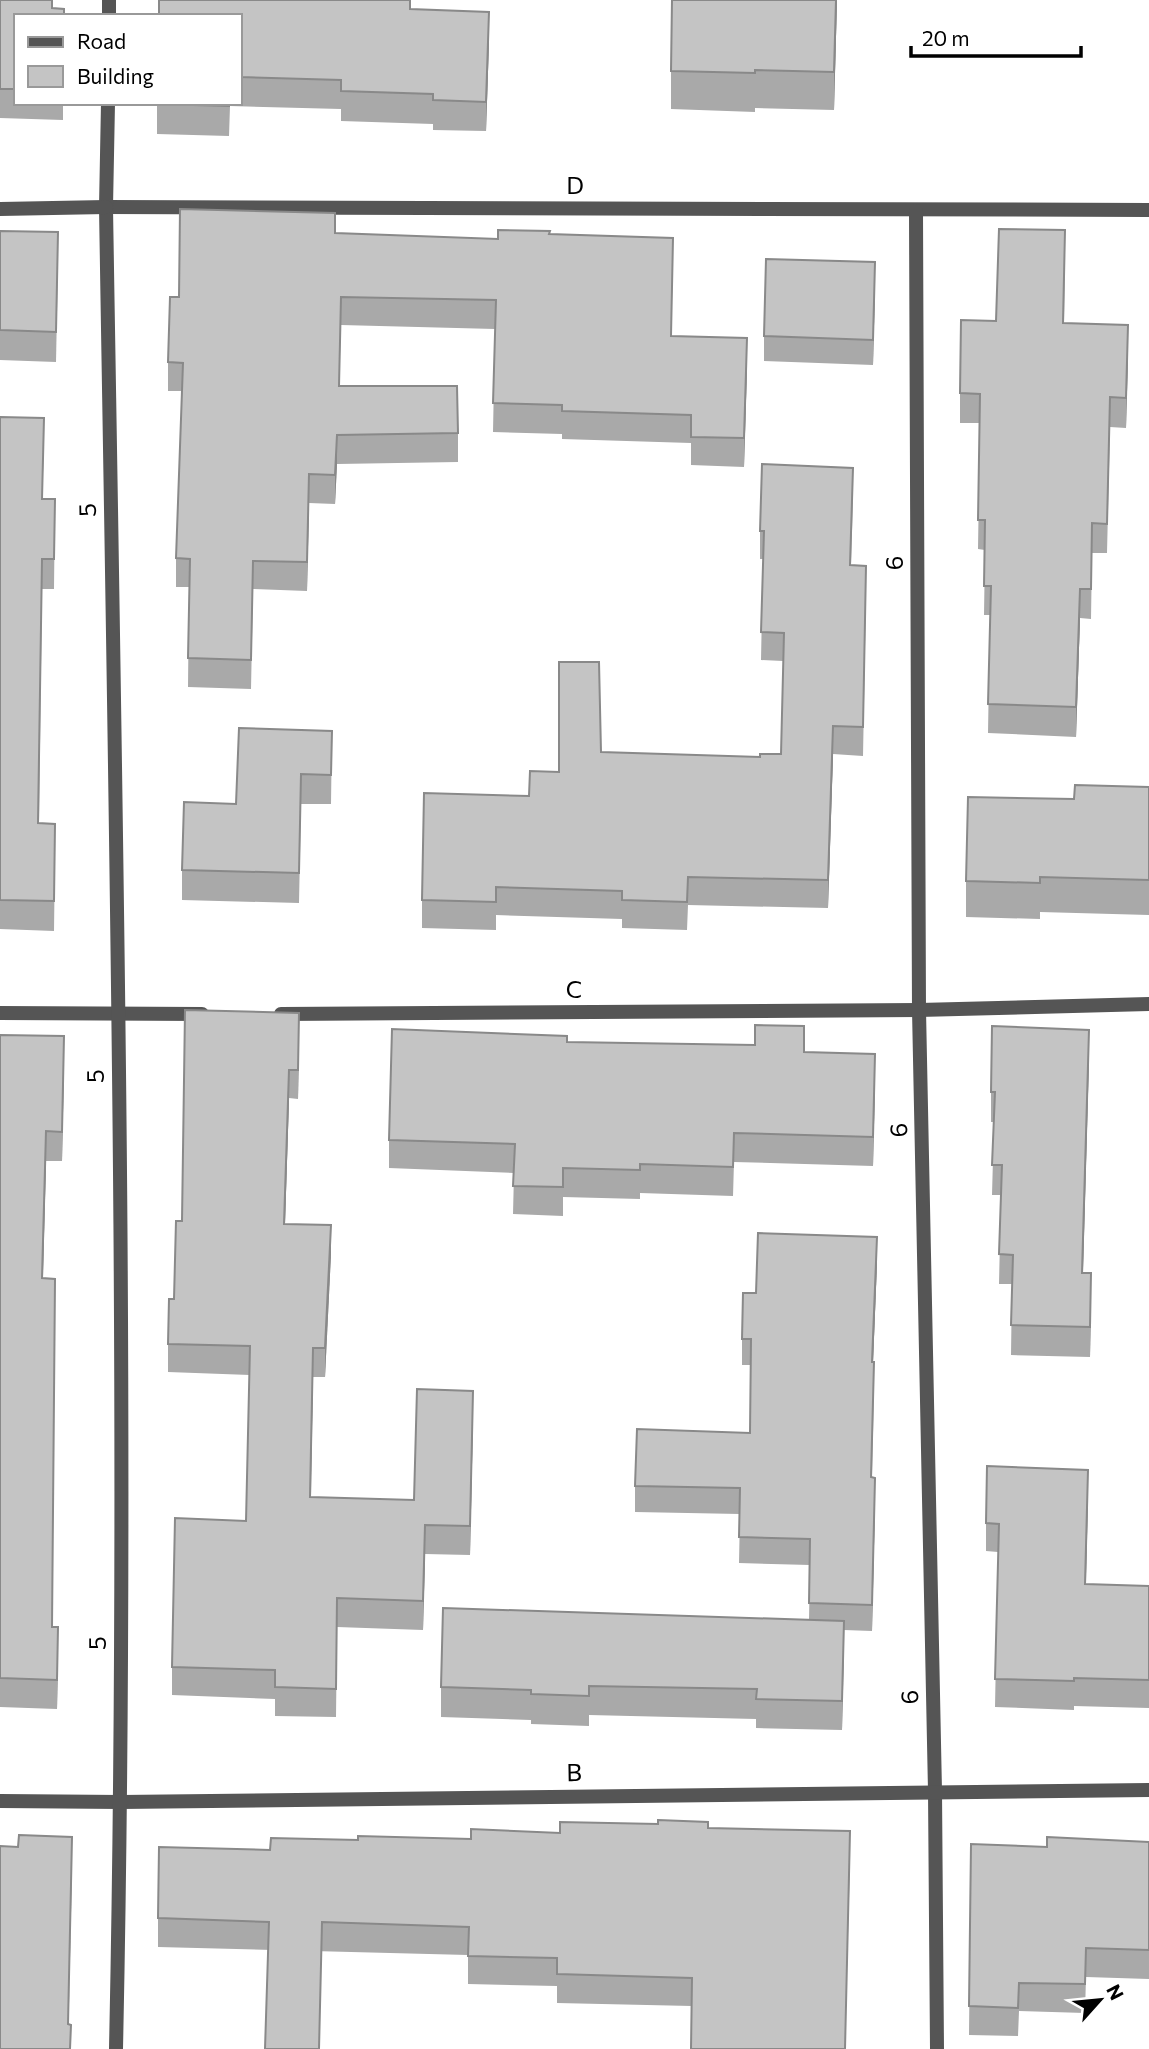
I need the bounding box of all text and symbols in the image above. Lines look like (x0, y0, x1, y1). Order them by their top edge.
legend (14, 14, 242, 105)
scale bar (911, 14, 1081, 58)
text: 20 m (922, 25, 970, 50)
text: Road (77, 28, 126, 53)
text: Building (77, 63, 154, 88)
street label: D (566, 170, 584, 199)
street label: 5 (72, 503, 101, 517)
street label: 6 (879, 556, 908, 570)
street label: C (566, 974, 582, 1003)
street label: 5 (80, 1069, 109, 1083)
street label: 6 (883, 1122, 912, 1138)
street label: 5 (82, 1636, 111, 1650)
street label: 6 (894, 1689, 923, 1705)
street label: B (566, 1757, 582, 1786)
north arrow (1065, 1965, 1135, 2035)
text: N (1102, 1980, 1129, 2004)

